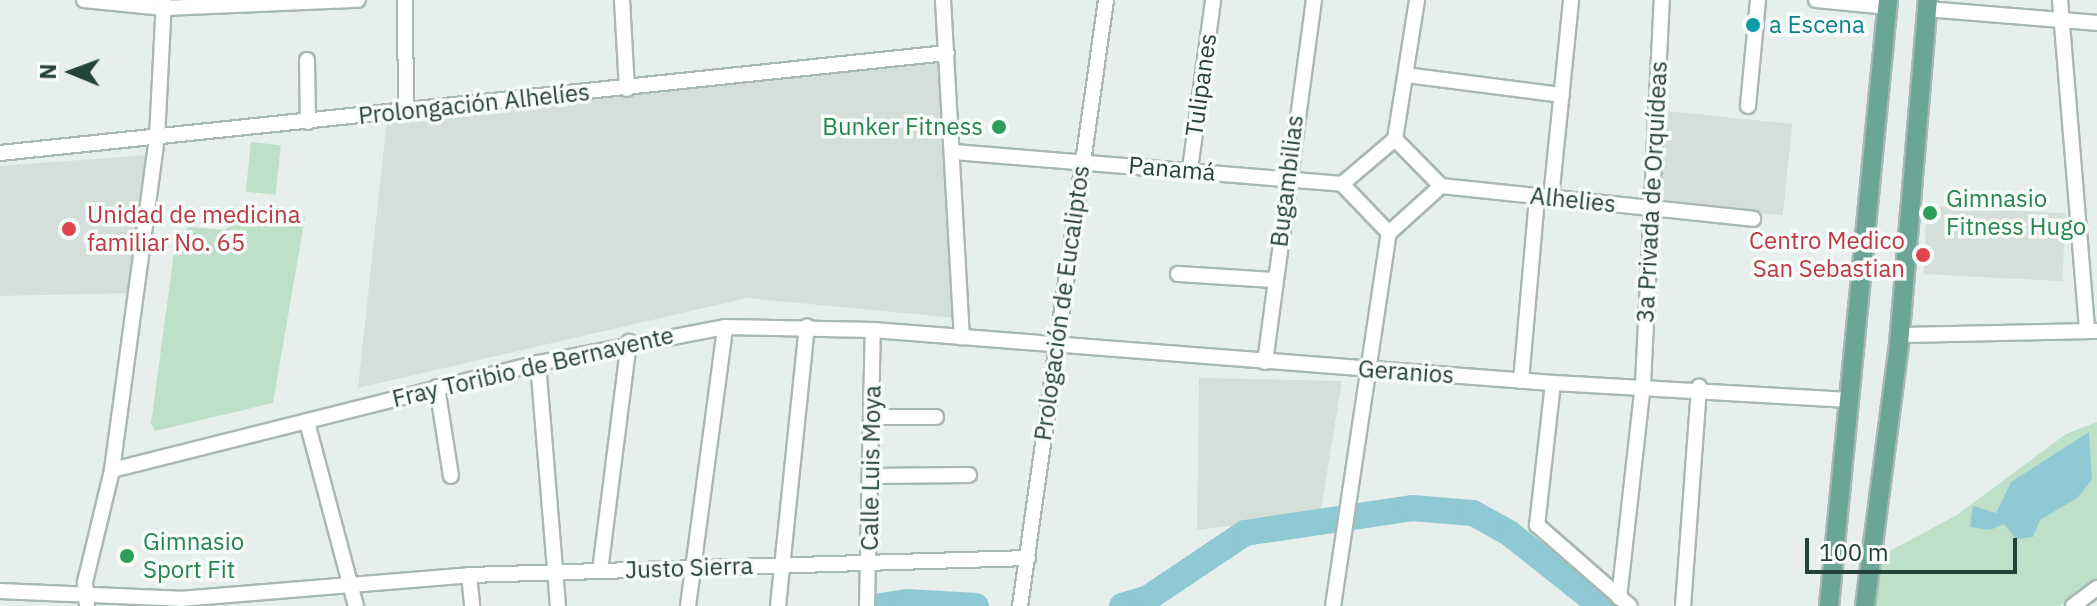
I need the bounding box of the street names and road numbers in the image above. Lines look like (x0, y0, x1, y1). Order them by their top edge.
street label: Tulipanes (1180, 32, 1222, 138)
street label: 3a Privada de Orquídeas (1631, 60, 1673, 324)
street label: Prolongación Alhelíes (357, 78, 591, 130)
street label: Bugambilias (1265, 113, 1309, 249)
street label: Panamá (1127, 151, 1217, 187)
street label: Prologación de Eucaliptos (1028, 164, 1096, 442)
street label: Alhelies (1529, 181, 1617, 219)
street label: Fray Toribio de Bernavente (389, 321, 677, 413)
street label: Geranios (1357, 354, 1455, 390)
street label: Calle Luis Moya (855, 385, 887, 551)
street label: Justo Sierra (624, 551, 754, 585)

